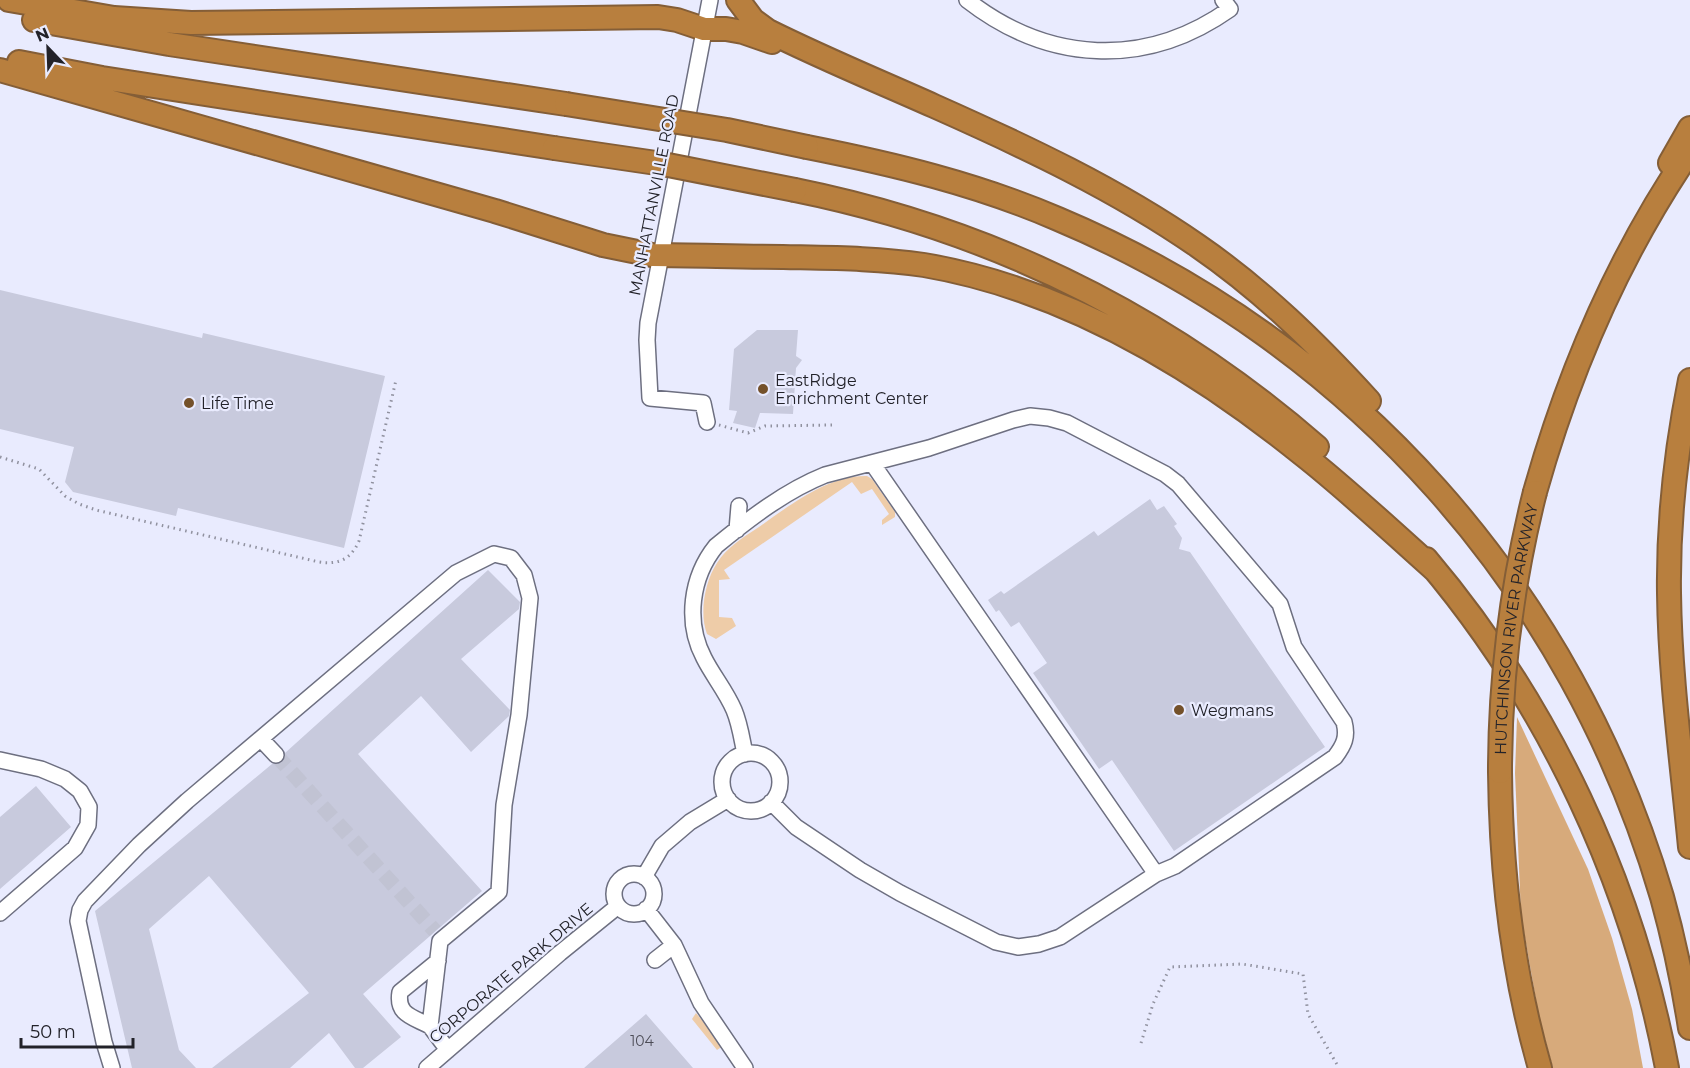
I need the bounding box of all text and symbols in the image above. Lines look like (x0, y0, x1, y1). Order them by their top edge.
north arrow (18, 18, 78, 78)
text: N (33, 23, 52, 46)
street label: MANHATTANVILLE ROAD (625, 93, 683, 297)
place label: EastRidge Enrichment Center (775, 371, 929, 408)
marker: EastRidge Enrichment Center (756, 382, 770, 396)
place label: Life Time (201, 394, 274, 413)
marker: Life Time (182, 396, 196, 410)
street label: HUTCHINSON RIVER PARKWAY (1491, 501, 1542, 755)
place label: Wegmans (1191, 701, 1274, 720)
marker: Wegmans (1172, 703, 1186, 717)
street label: CORPORATE PARK DRIVE (425, 899, 597, 1047)
scale bar (21, 1011, 134, 1049)
text: 50 m (30, 1021, 76, 1043)
house number: 104 (630, 1032, 655, 1050)

